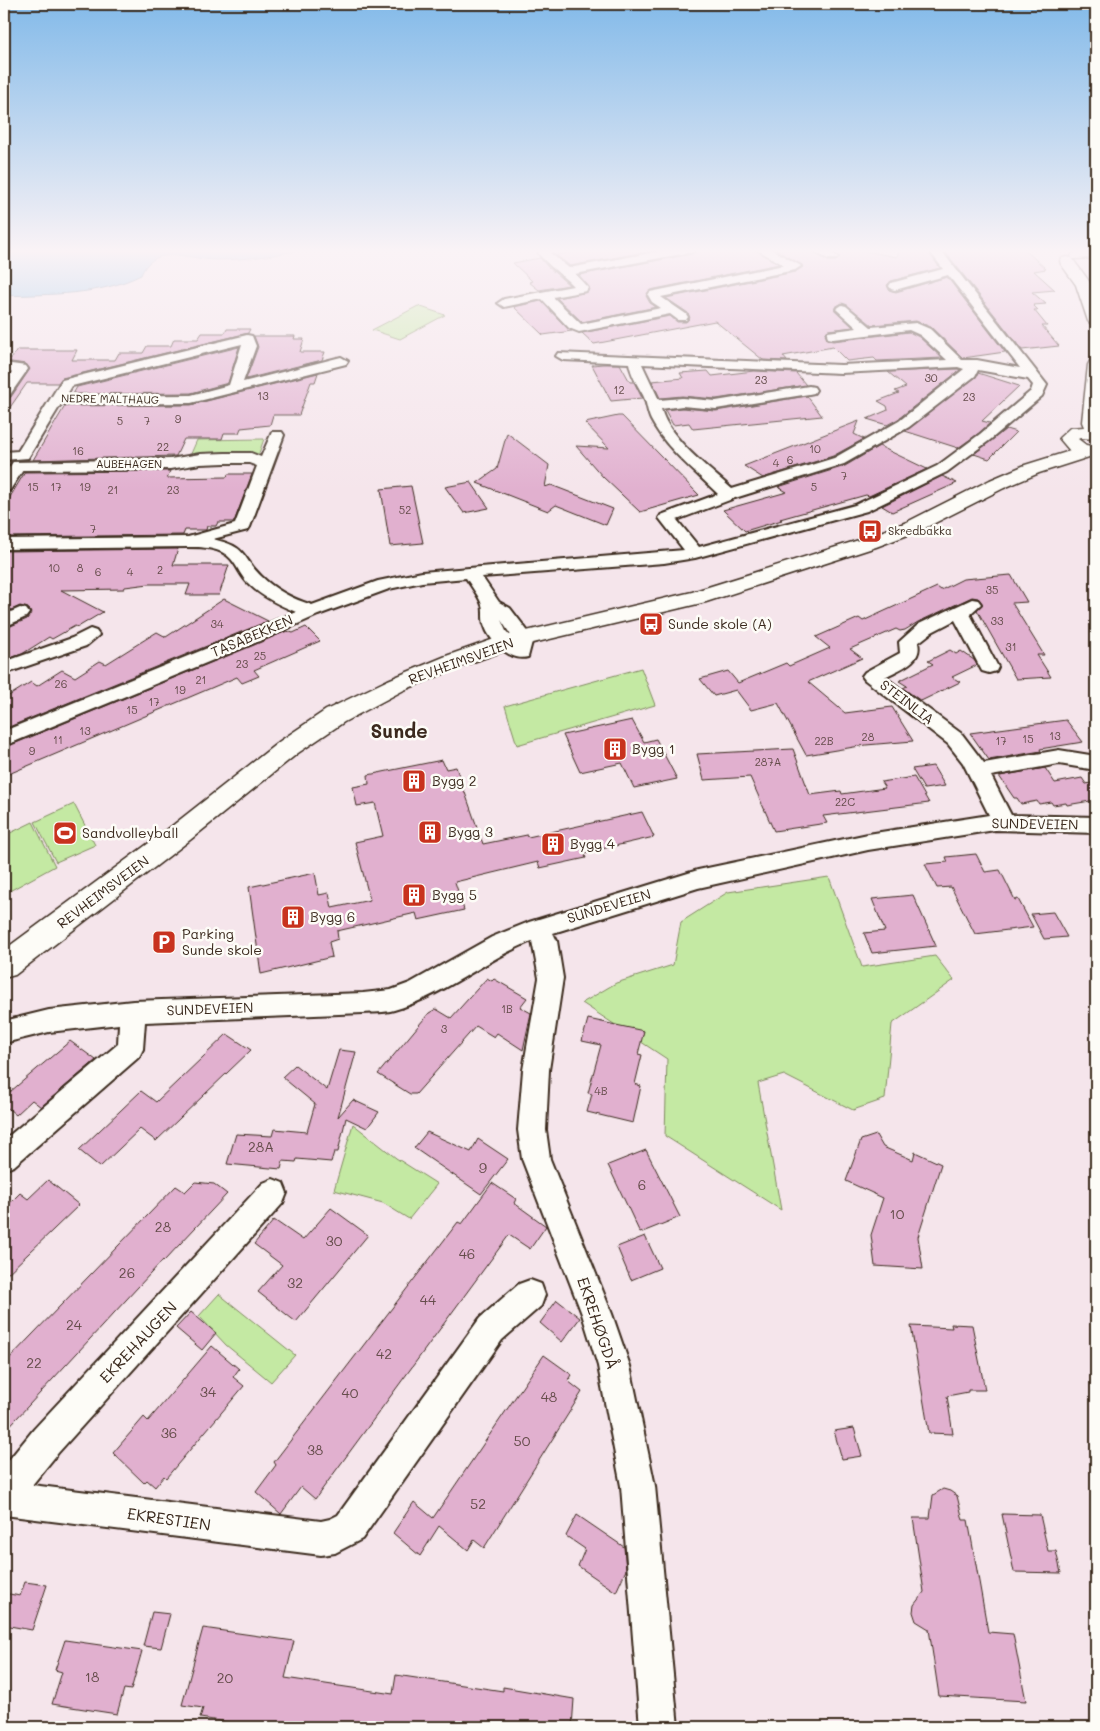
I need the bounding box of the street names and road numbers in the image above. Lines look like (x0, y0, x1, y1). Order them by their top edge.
street label: NEDRE MALTHAUG (61, 390, 159, 407)
street label: AUBEHAGEN (96, 456, 162, 471)
street label: TASABEKKEN (208, 610, 296, 661)
street label: REVHEIMSVEIEN (406, 633, 516, 688)
street label: STEINLIA (876, 675, 938, 728)
street label: SUNDEVEIEN (991, 813, 1079, 834)
street label: REVHEIMSVEIEN (53, 851, 153, 932)
street label: SUNDEVEIEN (565, 884, 653, 927)
street label: SUNDEVEIEN (166, 997, 254, 1020)
street label: EKREHØGDÅ (573, 1274, 624, 1372)
street label: EKREHAUGEN (94, 1296, 181, 1387)
street label: EKRESTIEN (126, 1502, 212, 1535)

